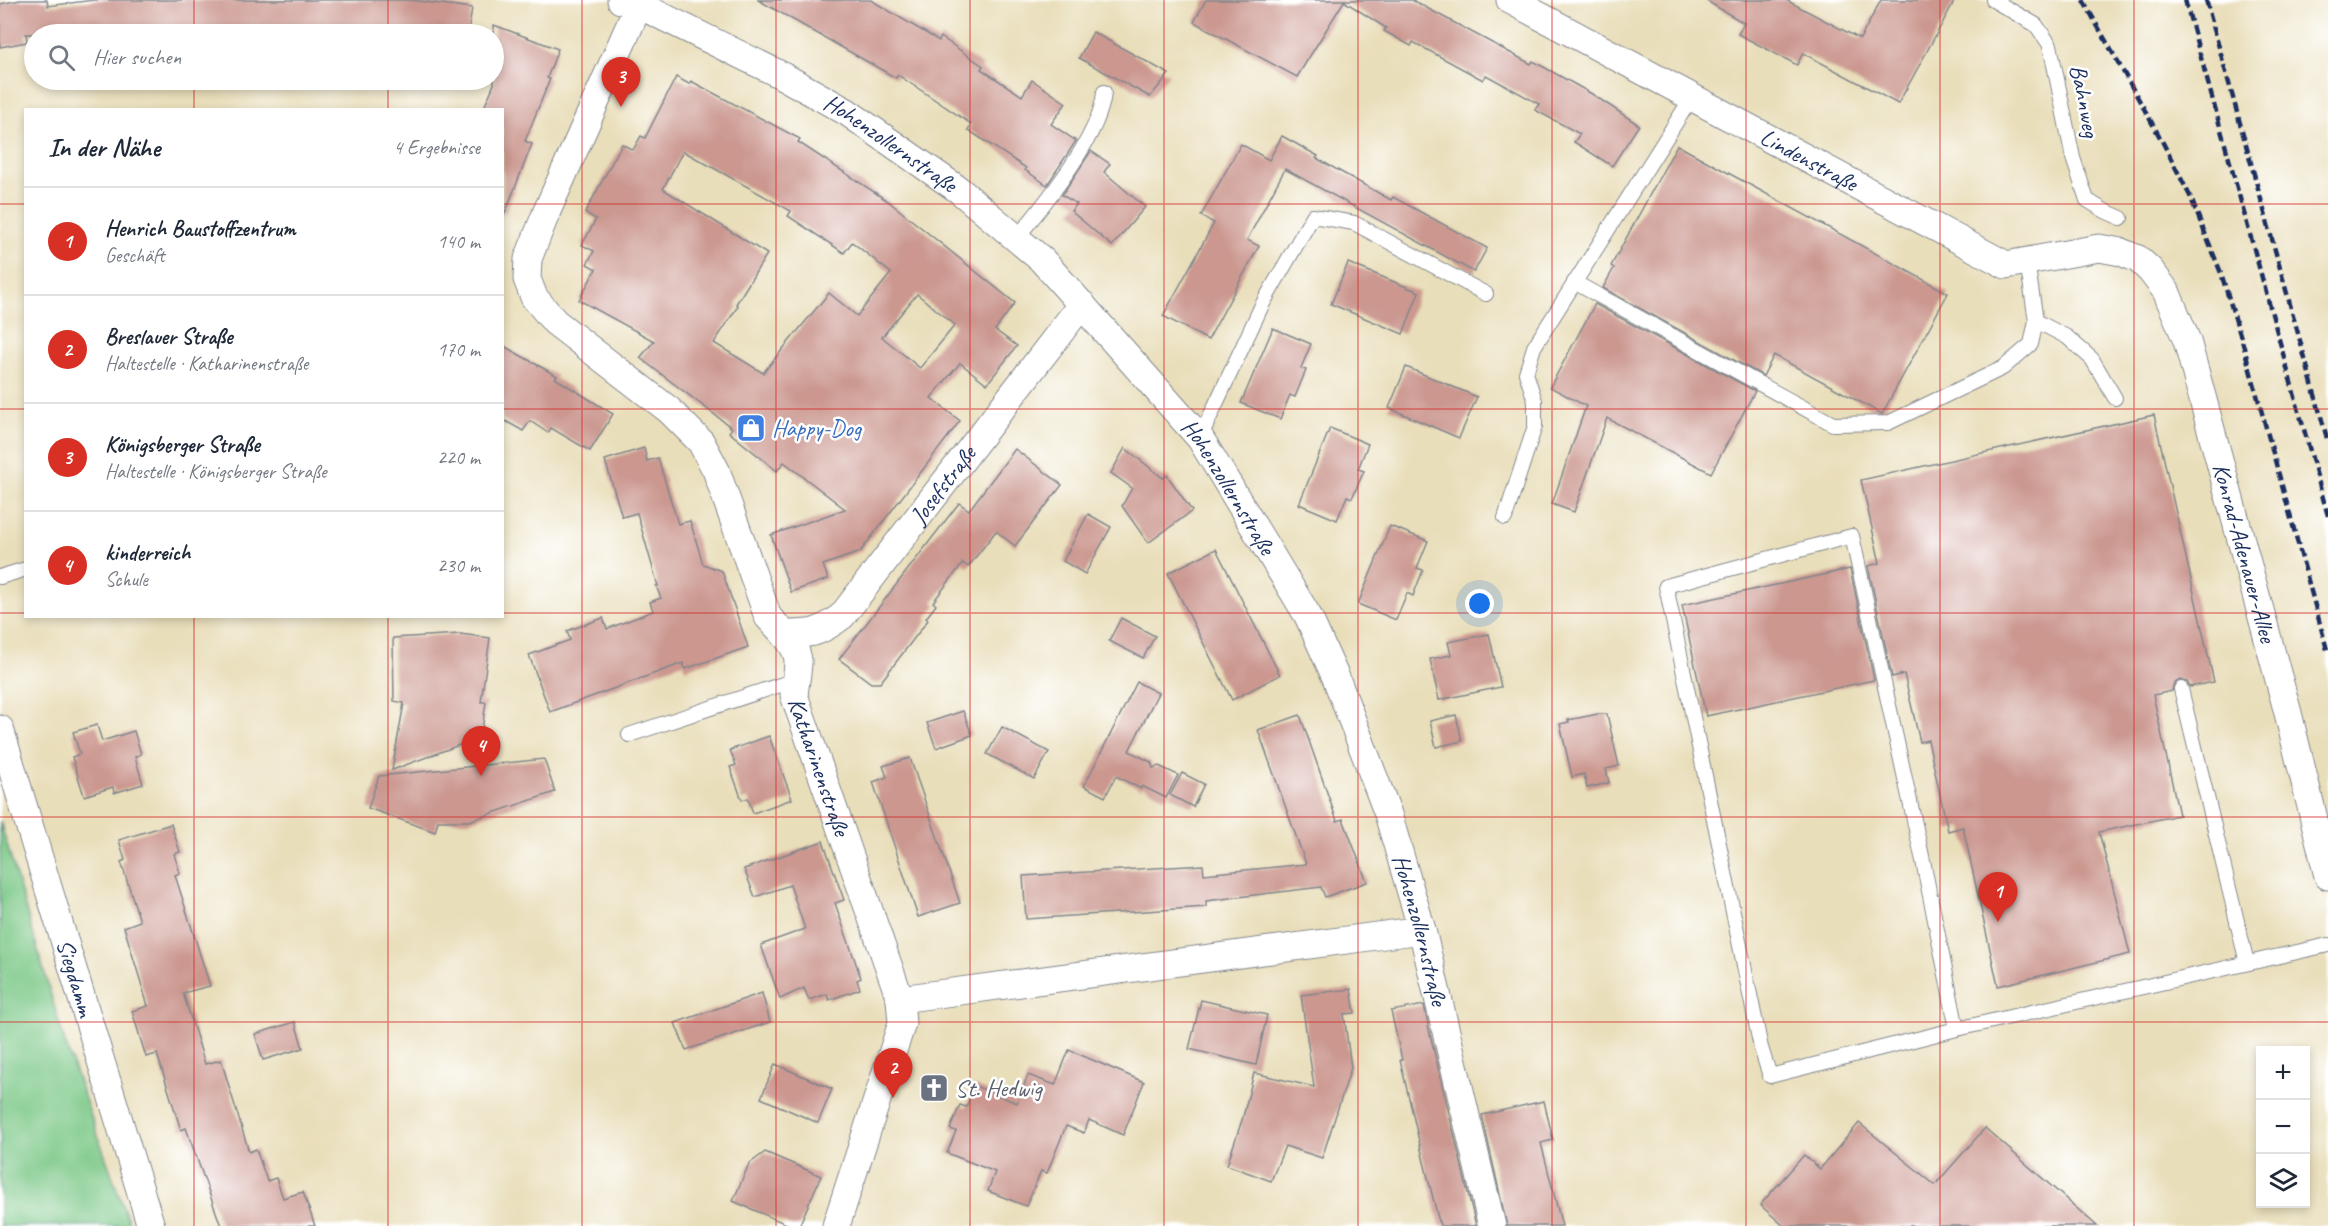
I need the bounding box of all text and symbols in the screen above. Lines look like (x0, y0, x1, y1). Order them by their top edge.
search box (24, 24, 504, 90)
icon: search (45, 41, 78, 74)
text: Hier suchen (93, 43, 181, 71)
pin: 3 (602, 57, 640, 107)
street label: Bahnweg (2063, 62, 2107, 141)
street label: Hohenzollernstraße (819, 87, 965, 200)
street label: Lindenstraße (1755, 122, 1865, 199)
text: In der Nähe (48, 131, 160, 164)
text: 4 Ergebnisse (393, 135, 480, 160)
text: Henrich Baustoffzentrum (105, 215, 295, 243)
text: 1 (63, 229, 72, 254)
text: 140 m (437, 229, 480, 254)
text: Geschäft (105, 243, 165, 268)
text: Breslauer Straße (105, 323, 232, 351)
text: 2 (63, 337, 72, 362)
text: 170 m (437, 337, 480, 362)
text: Haltestelle · Katharinenstraße (105, 351, 308, 376)
shop icon: Happy-Dog (735, 412, 767, 444)
street label: Hohenzollernstraße (1175, 412, 1283, 562)
place label: Happy-Dog (772, 413, 863, 443)
text: Königsberger Straße (105, 431, 260, 459)
street label: Josefstraße (903, 438, 984, 531)
text: 3 (63, 445, 72, 470)
text: 220 m (437, 445, 480, 470)
text: Haltestelle · Königsberger Straße (105, 459, 327, 484)
street label: Konrad-Adenauer-Allee (2206, 460, 2284, 648)
text: kinderreich (105, 539, 190, 567)
text: 4 (63, 553, 72, 578)
text: 230 m (437, 553, 480, 578)
text: Schule (105, 567, 148, 592)
your location (1465, 589, 1494, 618)
street label: Katharinenstraße (781, 694, 858, 842)
pin: 4 (462, 726, 500, 776)
street label: Hohenzollernstraße (1386, 851, 1455, 1011)
pin: 1 (1978, 872, 2018, 922)
street label: Siegdamm (50, 936, 102, 1022)
map controls (2256, 1046, 2310, 1208)
button: + (2256, 1046, 2310, 1100)
pin: 2 (874, 1048, 912, 1098)
church icon: St. Hedwig (918, 1072, 950, 1104)
place label: St. Hedwig (955, 1073, 1043, 1103)
button: − (2256, 1100, 2310, 1154)
button: layers (2256, 1154, 2310, 1208)

